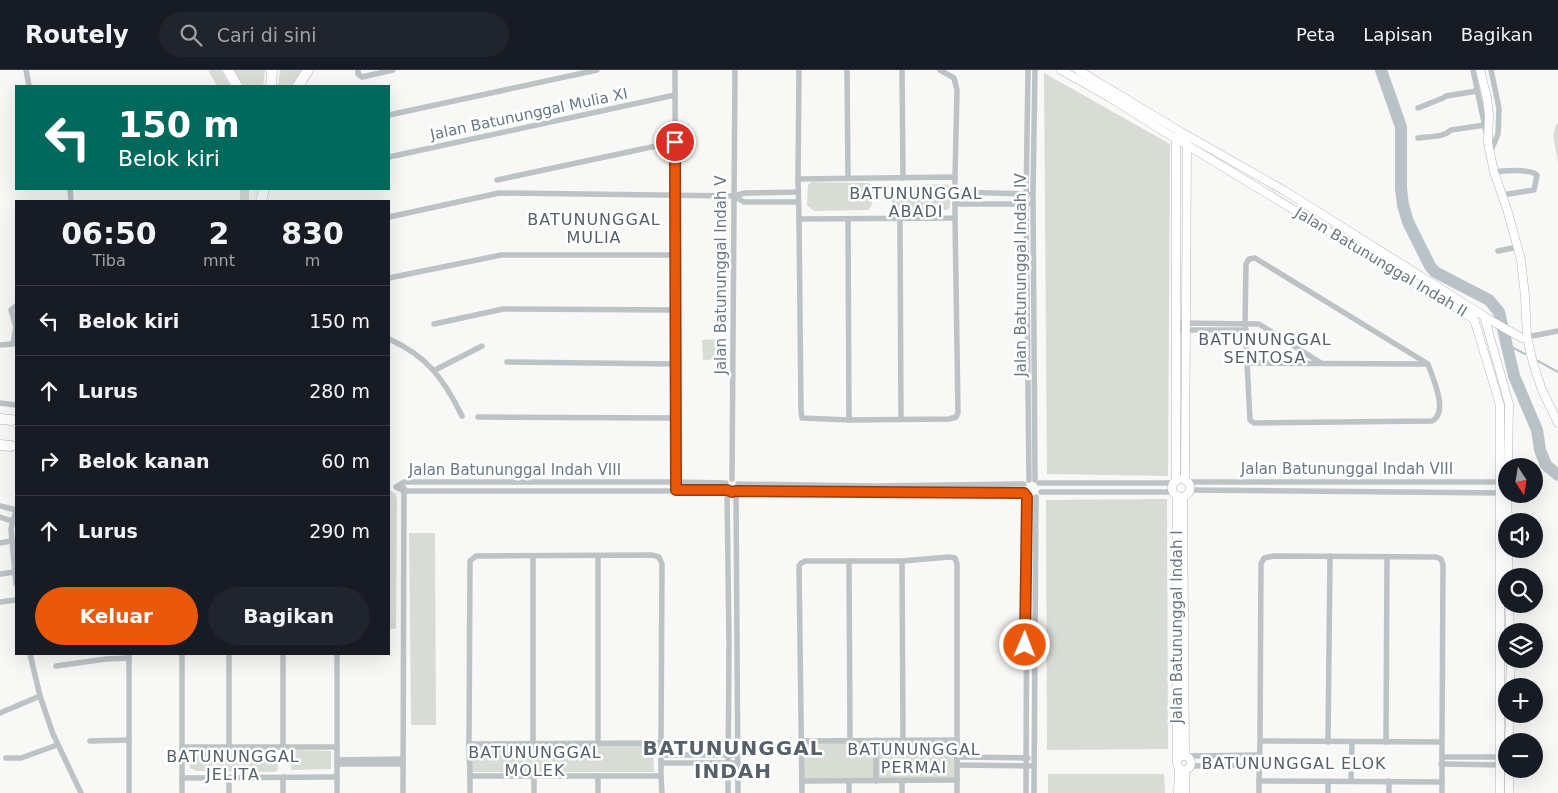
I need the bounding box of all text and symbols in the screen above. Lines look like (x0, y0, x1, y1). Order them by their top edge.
search box (159, 12, 509, 57)
text: Routely (25, 21, 129, 49)
icon: search (177, 21, 205, 49)
text: Cari di sini (217, 24, 317, 46)
text: Peta (1296, 24, 1335, 45)
text: Lapisan (1363, 24, 1433, 45)
text: Bagikan (1461, 24, 1533, 45)
street label: Jalan Batununggal Mulia XI (428, 84, 629, 144)
icon: left (35, 105, 100, 170)
text: 150 m (118, 105, 240, 145)
pin (654, 121, 696, 163)
icon: arrive (661, 128, 689, 156)
text: Belok kiri (118, 146, 220, 171)
street label: Jalan Batununggal Indah IV (1012, 173, 1030, 378)
street label: Jalan Batununggal Indah V (712, 175, 730, 376)
district label: BATUNUNGGAL ABADI (849, 184, 983, 221)
street label: Jalan Batununggal Indah II (1291, 203, 1470, 321)
district label: BATUNUNGGAL MULIA (527, 210, 661, 247)
text: 06:50 (61, 216, 157, 251)
text: 2 (209, 216, 229, 251)
text: 830 (281, 216, 344, 251)
text: Tiba (92, 251, 126, 270)
text: mnt (203, 251, 235, 270)
text: m (305, 251, 320, 270)
icon: left (35, 307, 63, 335)
text: Belok kiri (78, 310, 179, 332)
text: 150 m (309, 310, 370, 332)
district label: BATUNUNGGAL SENTOSA (1198, 330, 1332, 367)
icon: ahead (35, 377, 63, 405)
text: Lurus (78, 380, 138, 402)
text: 280 m (309, 380, 370, 402)
icon: right (35, 447, 63, 475)
text: Belok kanan (78, 450, 210, 472)
text: 60 m (321, 450, 370, 472)
north arrow (1498, 458, 1542, 502)
map controls (1498, 458, 1543, 778)
street label: Jalan Batununggal Indah VIII (1240, 460, 1453, 478)
street label: Jalan Batununggal Indah VIII (408, 461, 621, 479)
button: sound (1498, 513, 1543, 558)
icon: ahead (35, 517, 63, 545)
text: Lurus (78, 520, 138, 542)
text: 290 m (309, 520, 370, 542)
street label: Jalan Batununggal Indah I (1168, 530, 1186, 725)
button: search (1498, 568, 1543, 613)
button: Keluar (35, 587, 198, 645)
button: Bagikan (208, 587, 370, 645)
position arrow (998, 618, 1050, 670)
button: layers (1498, 623, 1543, 668)
button: + (1498, 678, 1543, 723)
button: − (1498, 733, 1543, 778)
district label: BATUNUNGGAL INDAH (643, 736, 823, 783)
district label: BATUNUNGGAL PERMAI (847, 740, 981, 777)
district label: BATUNUNGGAL MOLEK (468, 743, 602, 780)
district label: BATUNUNGGAL JELITA (166, 747, 300, 784)
district label: BATUNUNGGAL ELOK (1201, 754, 1387, 773)

